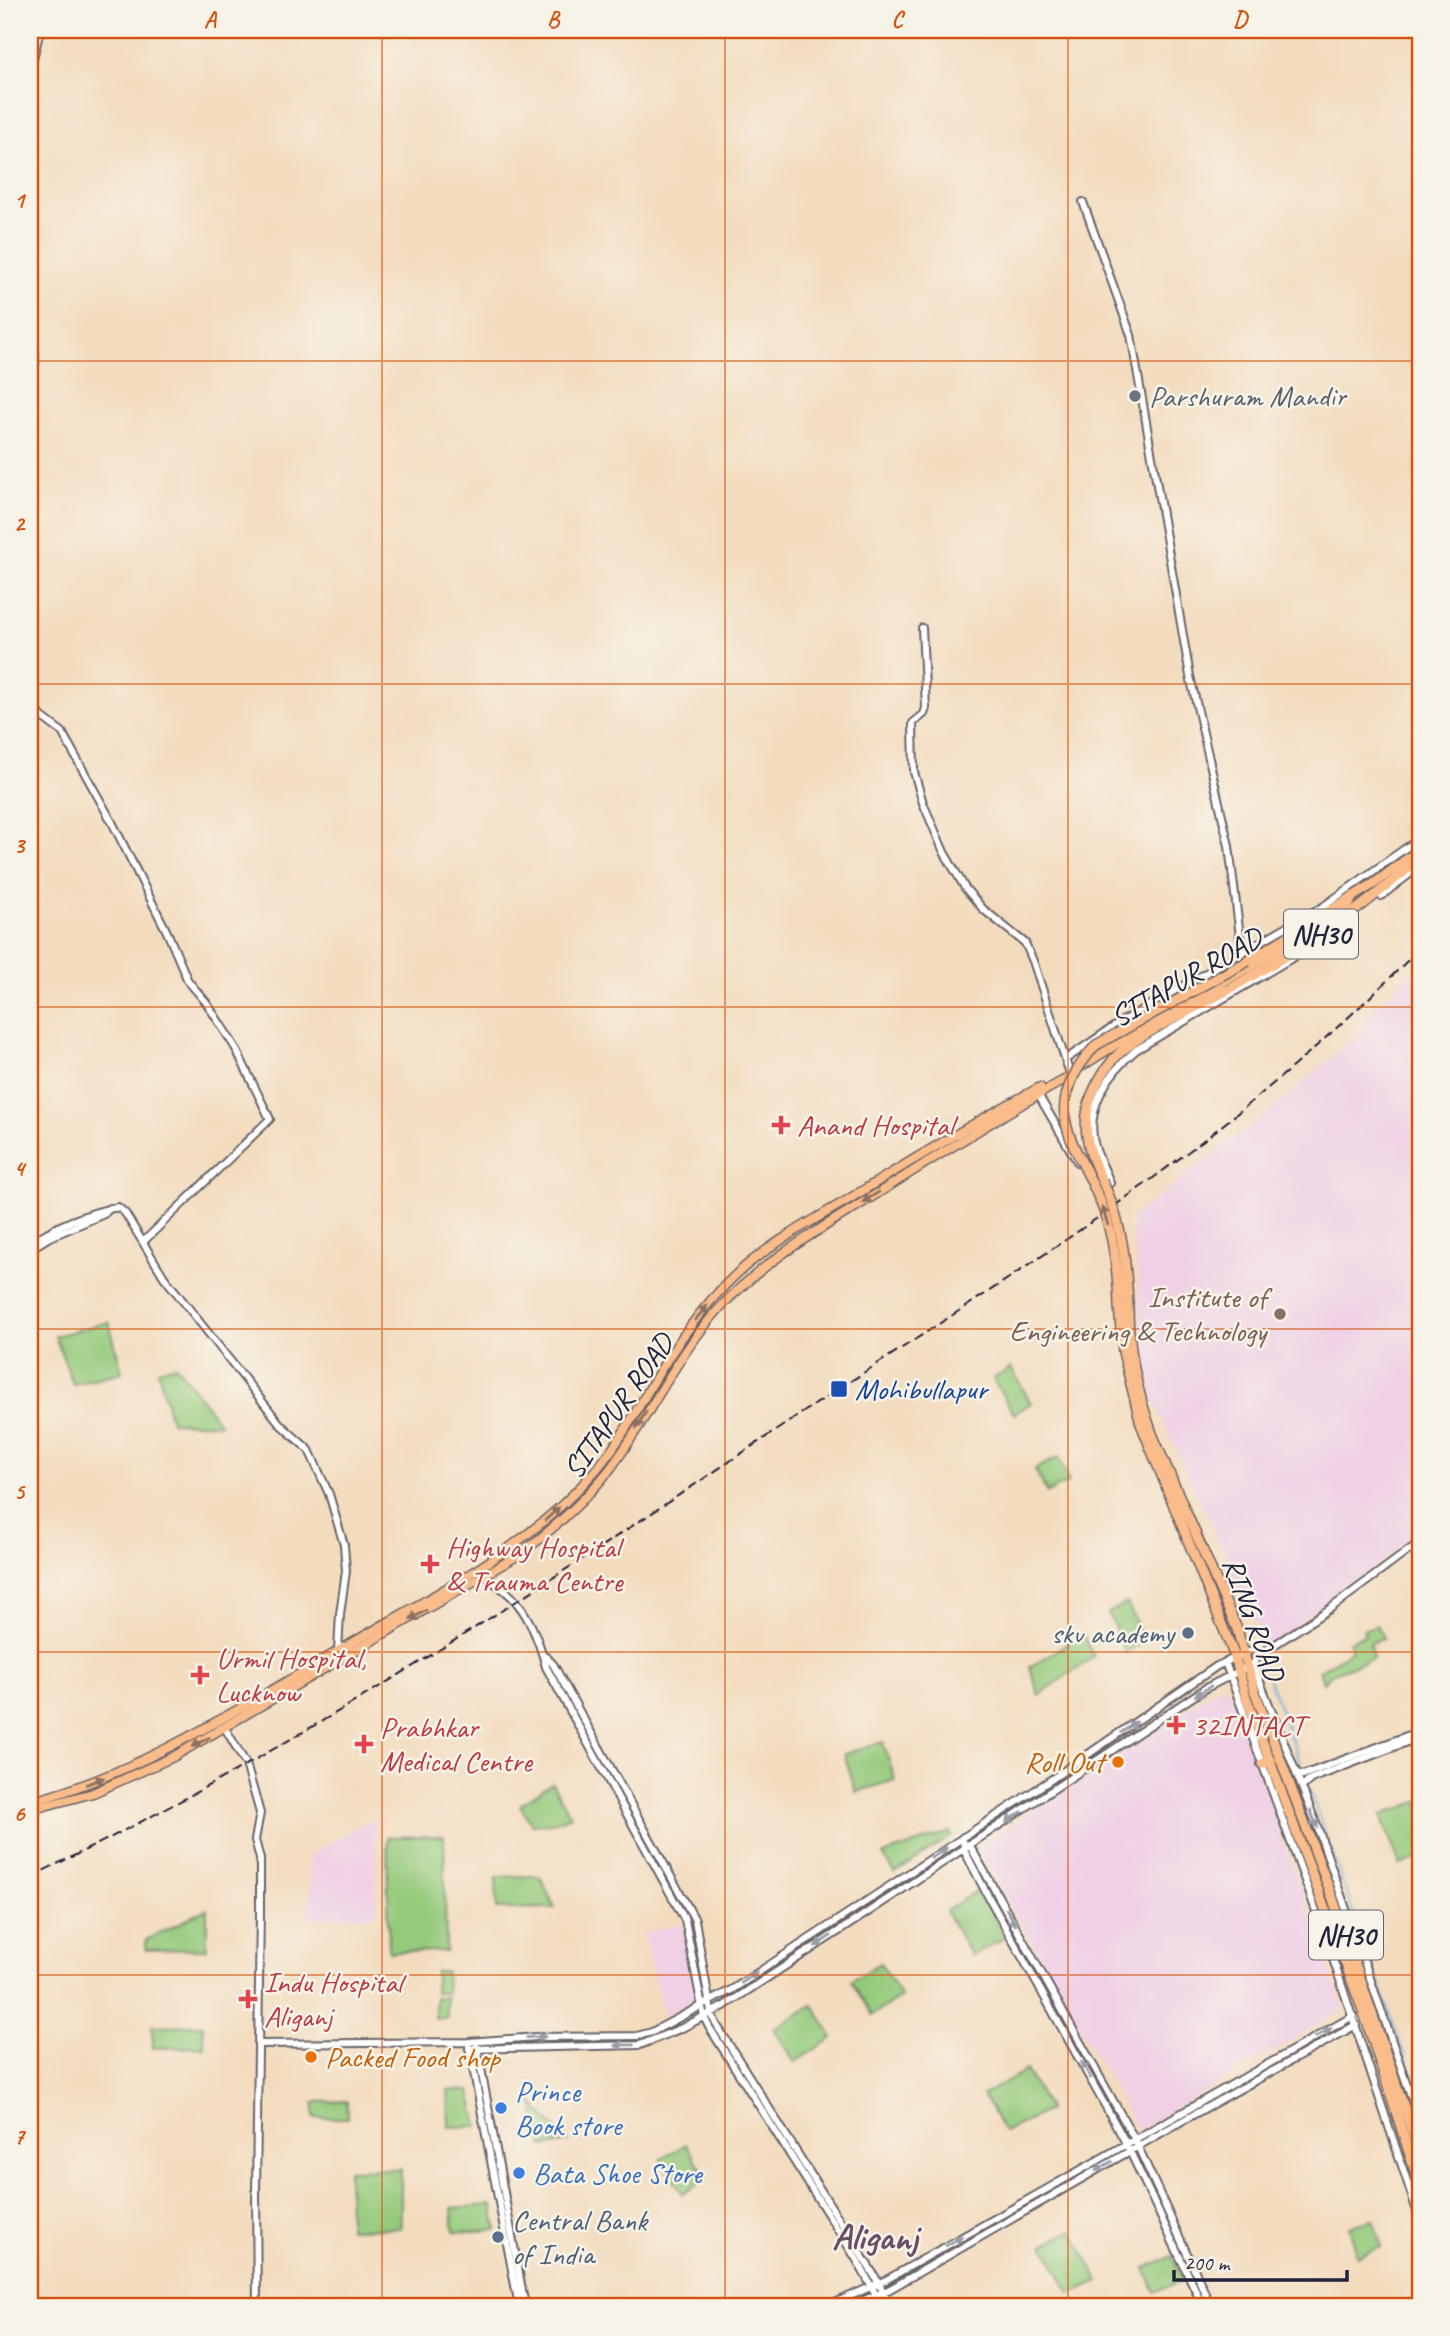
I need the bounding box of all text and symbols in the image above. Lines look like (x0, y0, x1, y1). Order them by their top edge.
text: A (204, 5, 218, 34)
text: B (547, 5, 561, 34)
text: C (892, 5, 906, 34)
text: D (1233, 5, 1249, 34)
text: 1 (14, 186, 27, 215)
place label: Parshuram Mandir (1149, 377, 1348, 415)
marker: Parshuram Mandir (1127, 388, 1143, 404)
text: 2 (14, 509, 27, 538)
text: 3 (14, 831, 27, 860)
road number: NH30 (1284, 909, 1358, 958)
street label: SITAPUR ROAD (1104, 917, 1271, 1036)
place label: Anand Hospital (797, 1106, 959, 1144)
marker: Anand Hospital (771, 1115, 791, 1135)
text: 4 (14, 1154, 27, 1183)
one-way arrow (861, 1191, 881, 1204)
one-way arrow (1099, 1205, 1110, 1226)
place label: Institute of Engineering & Technology (1010, 1278, 1273, 1350)
one-way arrow (693, 1305, 708, 1322)
marker: Institute of Engineering & Technology (1272, 1306, 1288, 1322)
street label: SITAPUR ROAD (554, 1324, 683, 1486)
place label: Mohibullapur (855, 1370, 990, 1408)
marker: Mohibullapur (829, 1379, 849, 1399)
one-way arrow (635, 1410, 648, 1429)
text: 5 (14, 1477, 26, 1506)
one-way arrow (543, 1506, 560, 1523)
place label: Highway Hospital & Trauma Centre (446, 1528, 625, 1600)
street label: RING ROAD (1214, 1552, 1295, 1688)
marker: Highway Hospital & Trauma Centre (420, 1554, 440, 1574)
one-way arrow (409, 1609, 428, 1621)
place label: skv academy (1051, 1614, 1177, 1652)
marker: skv academy (1180, 1625, 1196, 1641)
place label: Urmil Hospital, Lucknow (216, 1639, 367, 1711)
marker: Urmil Hospital, Lucknow (190, 1665, 210, 1685)
one-way arrow (1194, 1684, 1213, 1697)
place label: 32INTACT (1192, 1706, 1311, 1744)
place label: Prabhkar Medical Centre (380, 1708, 534, 1780)
marker: 32INTACT (1166, 1715, 1186, 1735)
one-way arrow (1120, 1720, 1138, 1734)
marker: Prabhkar Medical Centre (354, 1734, 374, 1754)
one-way arrow (190, 1735, 210, 1747)
place label: Roll Out (1024, 1743, 1108, 1781)
marker: Roll Out (1110, 1754, 1126, 1770)
one-way arrow (84, 1776, 105, 1787)
text: 6 (14, 1799, 27, 1828)
one-way arrow (1308, 1808, 1319, 1829)
one-way arrow (1005, 1810, 1023, 1824)
one-way arrow (930, 1846, 948, 1860)
one-way arrow (1005, 1907, 1017, 1926)
road number: NH30 (1309, 1910, 1383, 1960)
one-way arrow (814, 1934, 833, 1947)
place label: Indu Hospital Aliganj (264, 1963, 407, 2035)
one-way arrow (740, 1972, 759, 1985)
marker: Indu Hospital Aliganj (238, 1989, 258, 2009)
one-way arrow (1313, 2027, 1332, 2039)
one-way arrow (525, 2032, 547, 2043)
place label: Packed Food shop (325, 2038, 502, 2076)
one-way arrow (613, 2040, 635, 2051)
marker: Packed Food shop (303, 2049, 319, 2065)
one-way arrow (1080, 2060, 1092, 2079)
place label: Prince Book store (515, 2072, 624, 2144)
marker: Prince Book store (493, 2100, 509, 2116)
text: 7 (14, 2122, 27, 2151)
place label: Bata Shoe Store (533, 2154, 704, 2192)
one-way arrow (1094, 2160, 1114, 2172)
marker: Bata Shoe Store (511, 2165, 527, 2181)
place label: Central Bank of India (512, 2201, 649, 2273)
district label: Aliganj (832, 2213, 922, 2260)
marker: Central Bank of India (490, 2229, 506, 2245)
one-way arrow (944, 2235, 964, 2247)
scale bar (1174, 2238, 1347, 2282)
text: 200 m (1184, 2250, 1231, 2276)

